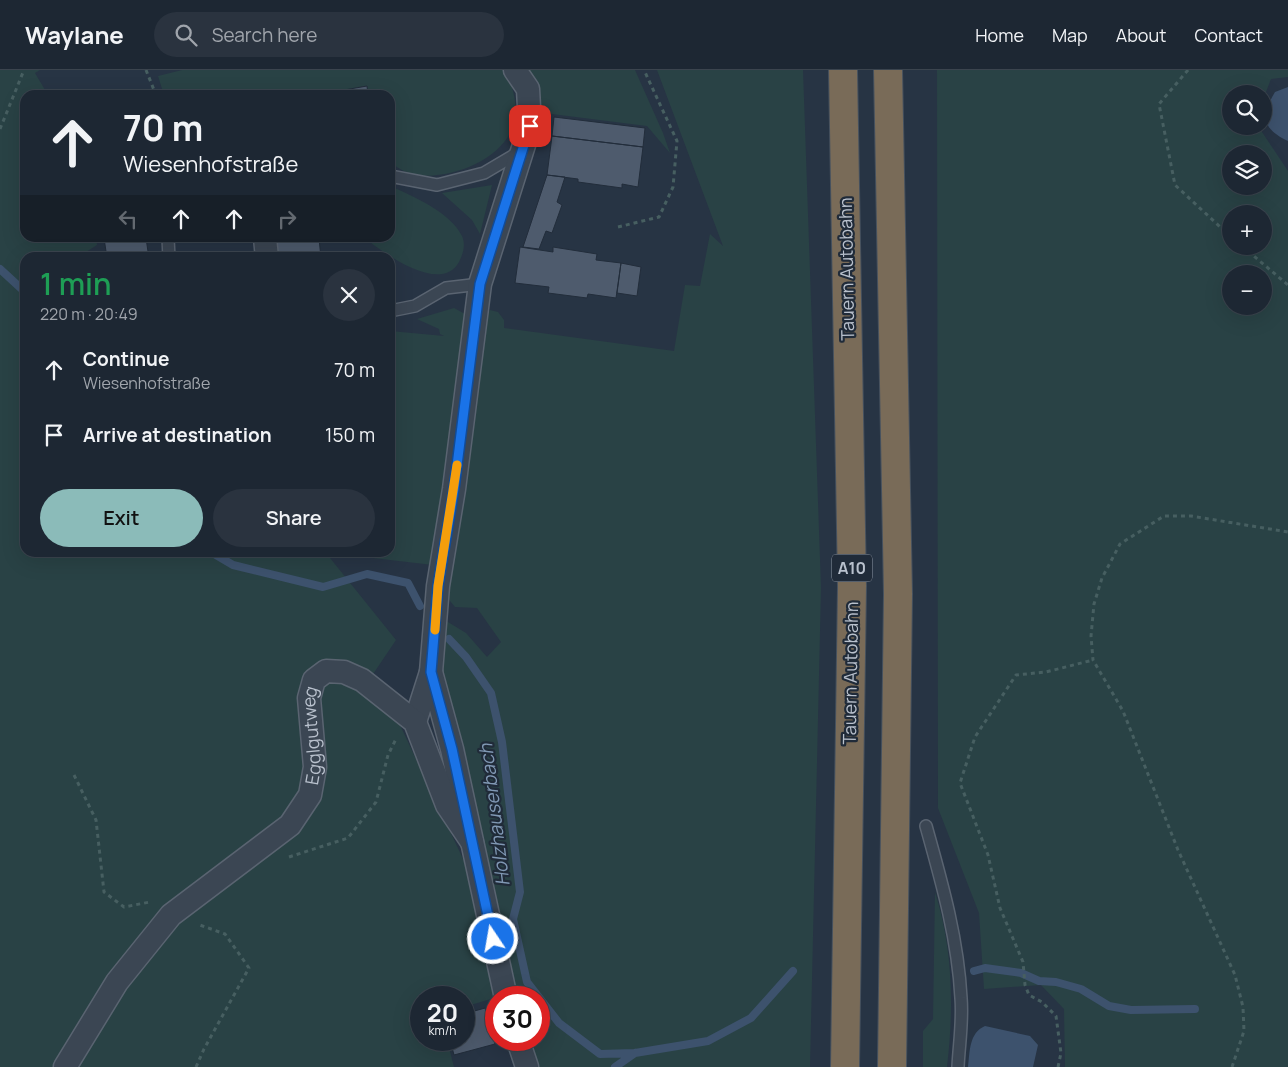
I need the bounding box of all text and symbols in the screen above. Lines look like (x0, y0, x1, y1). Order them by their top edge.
search box (154, 12, 504, 57)
text: Waylane (25, 18, 124, 51)
icon: search (172, 21, 200, 49)
text: Search here (212, 22, 317, 48)
text: Home (975, 23, 1024, 47)
text: Map (1052, 23, 1088, 47)
text: About (1116, 23, 1166, 47)
text: Contact (1194, 23, 1263, 47)
map controls (1222, 85, 1272, 315)
button: search (1222, 85, 1272, 135)
text: 70 m (123, 104, 203, 152)
pin (509, 105, 551, 147)
icon: ahead (40, 110, 105, 175)
icon: arrive (516, 112, 544, 140)
button: layers (1222, 145, 1272, 195)
text: Wiesenhofstraße (123, 149, 298, 179)
street label: Tauern Autobahn (833, 197, 859, 341)
icon: left (114, 205, 142, 233)
icon: ahead (167, 205, 195, 233)
icon: ahead (220, 205, 248, 233)
icon: right (273, 205, 301, 233)
button: + (1222, 205, 1272, 255)
text: 1 min (40, 263, 112, 304)
button: − (1222, 265, 1272, 315)
button: close (323, 269, 375, 321)
text: 220 m · 20:49 (40, 303, 138, 325)
text: Continue (83, 346, 169, 372)
icon: ahead (40, 356, 68, 384)
text: 70 m (334, 357, 375, 383)
text: Wiesenhofstraße (83, 372, 210, 394)
icon: arrive (40, 421, 68, 449)
text: Arrive at destination (83, 422, 272, 448)
text: 150 m (325, 422, 375, 448)
button: Exit (40, 489, 203, 547)
button: Share (213, 489, 375, 547)
road number: A10 (832, 554, 872, 582)
street label: Tauern Autobahn (837, 601, 863, 745)
street label: Egglgutweg (296, 683, 326, 787)
water label: Holzhauserbach (472, 742, 516, 888)
position arrow (466, 912, 518, 964)
speed limit sign: 30 (485, 986, 550, 1051)
text: 20 (427, 995, 458, 1030)
text: km/h (429, 1022, 456, 1039)

